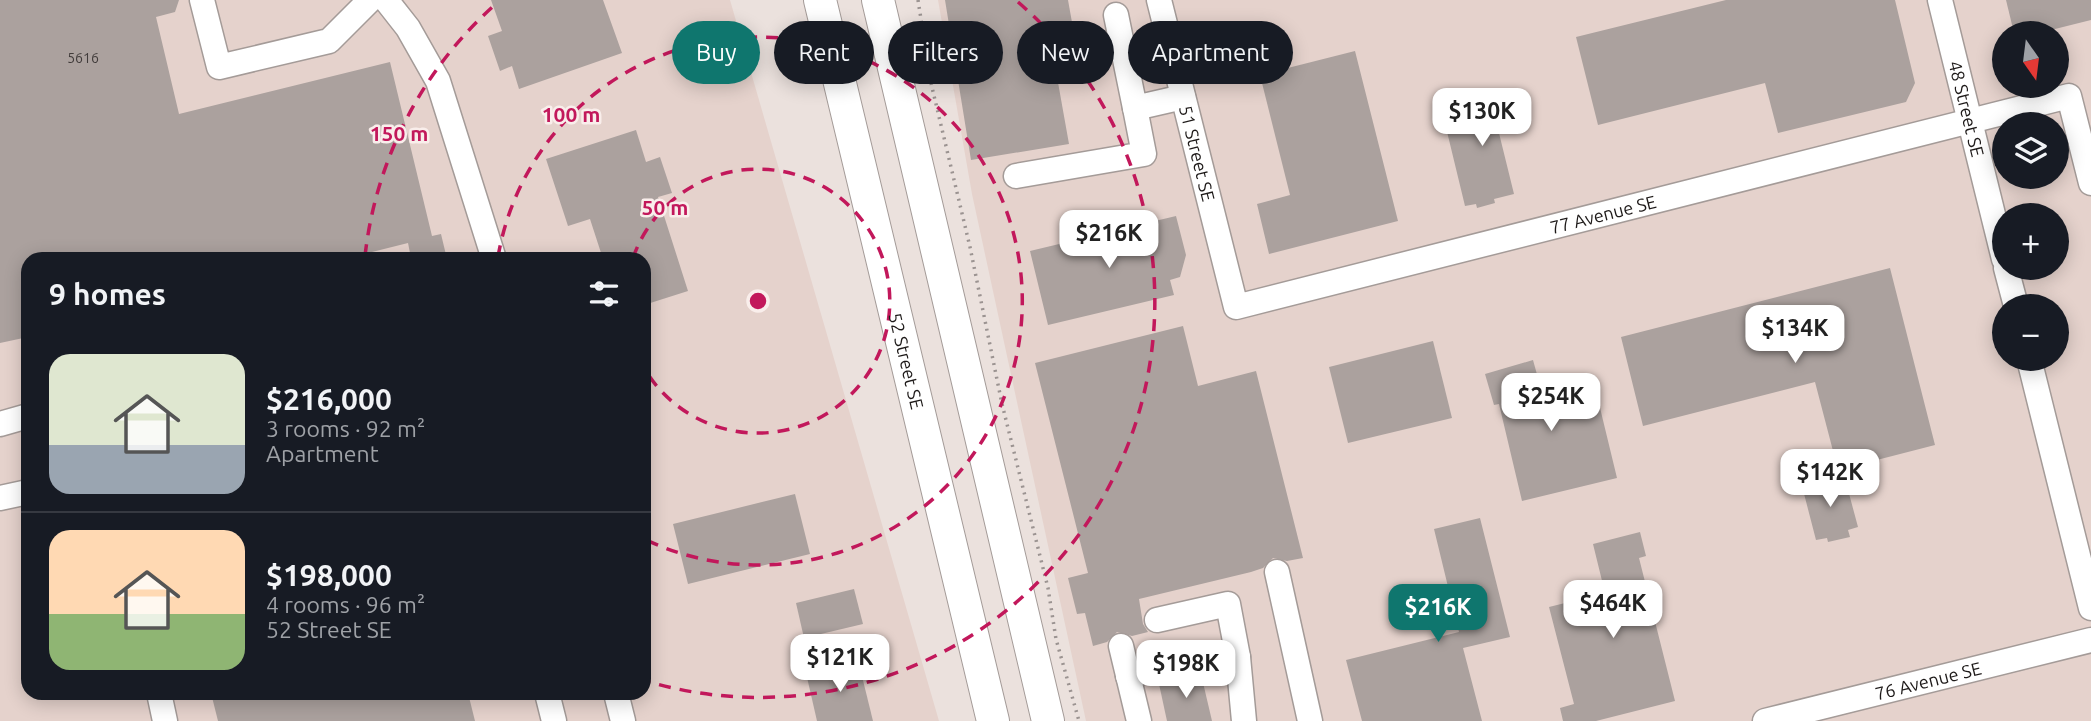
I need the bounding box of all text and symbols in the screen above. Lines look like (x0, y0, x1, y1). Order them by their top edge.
chip: Buy (672, 21, 760, 84)
chip: Rent (774, 21, 874, 84)
chip: Filters (888, 21, 1003, 84)
chip: New (1017, 21, 1114, 84)
chip: Apartment (1128, 21, 1293, 84)
north arrow (1992, 21, 2068, 98)
map controls (1992, 21, 2069, 371)
house number: 5616 (67, 50, 99, 66)
street label: 48 Street SE (1945, 59, 1988, 159)
pin: $130K (1433, 88, 1531, 148)
text: $130K (1448, 98, 1516, 123)
text: 100 m (542, 102, 600, 126)
street label: 51 Street SE (1176, 103, 1219, 203)
button: layers (1992, 112, 2069, 189)
text: 150 m (370, 121, 428, 145)
street label: 77 Avenue SE (1548, 191, 1658, 237)
text: 50 m (642, 195, 688, 219)
button: + (1992, 203, 2069, 280)
pin: $216K (1060, 210, 1158, 270)
text: $216K (1075, 220, 1143, 245)
icon: filters (585, 275, 623, 313)
text: 9 homes (49, 277, 166, 311)
centre of rings (746, 289, 770, 313)
button: − (1992, 294, 2069, 371)
pin: $134K (1746, 306, 1844, 365)
street label: 52 Street SE (885, 311, 928, 411)
text: $134K (1761, 315, 1829, 340)
pin: $254K (1502, 374, 1600, 433)
icon: home (105, 382, 189, 466)
text: $216,000 (266, 382, 392, 416)
text: $254K (1517, 383, 1585, 408)
text: 3 rooms · 92 m² (266, 416, 425, 441)
text: Apartment (266, 441, 379, 466)
pin: $142K (1781, 449, 1879, 509)
text: $142K (1796, 459, 1864, 484)
icon: home (105, 558, 189, 642)
text: $198,000 (266, 558, 392, 592)
pin: $464K (1564, 580, 1662, 640)
pin: $216K (1389, 584, 1487, 644)
text: $464K (1579, 590, 1647, 615)
text: 4 rooms · 96 m² (266, 592, 425, 617)
text: $216K (1404, 594, 1472, 619)
text: 52 Street SE (266, 617, 392, 642)
pin: $121K (791, 634, 889, 694)
pin: $198K (1137, 640, 1235, 700)
text: $121K (806, 644, 874, 669)
text: $198K (1152, 650, 1220, 675)
street label: 76 Avenue SE (1873, 658, 1983, 703)

